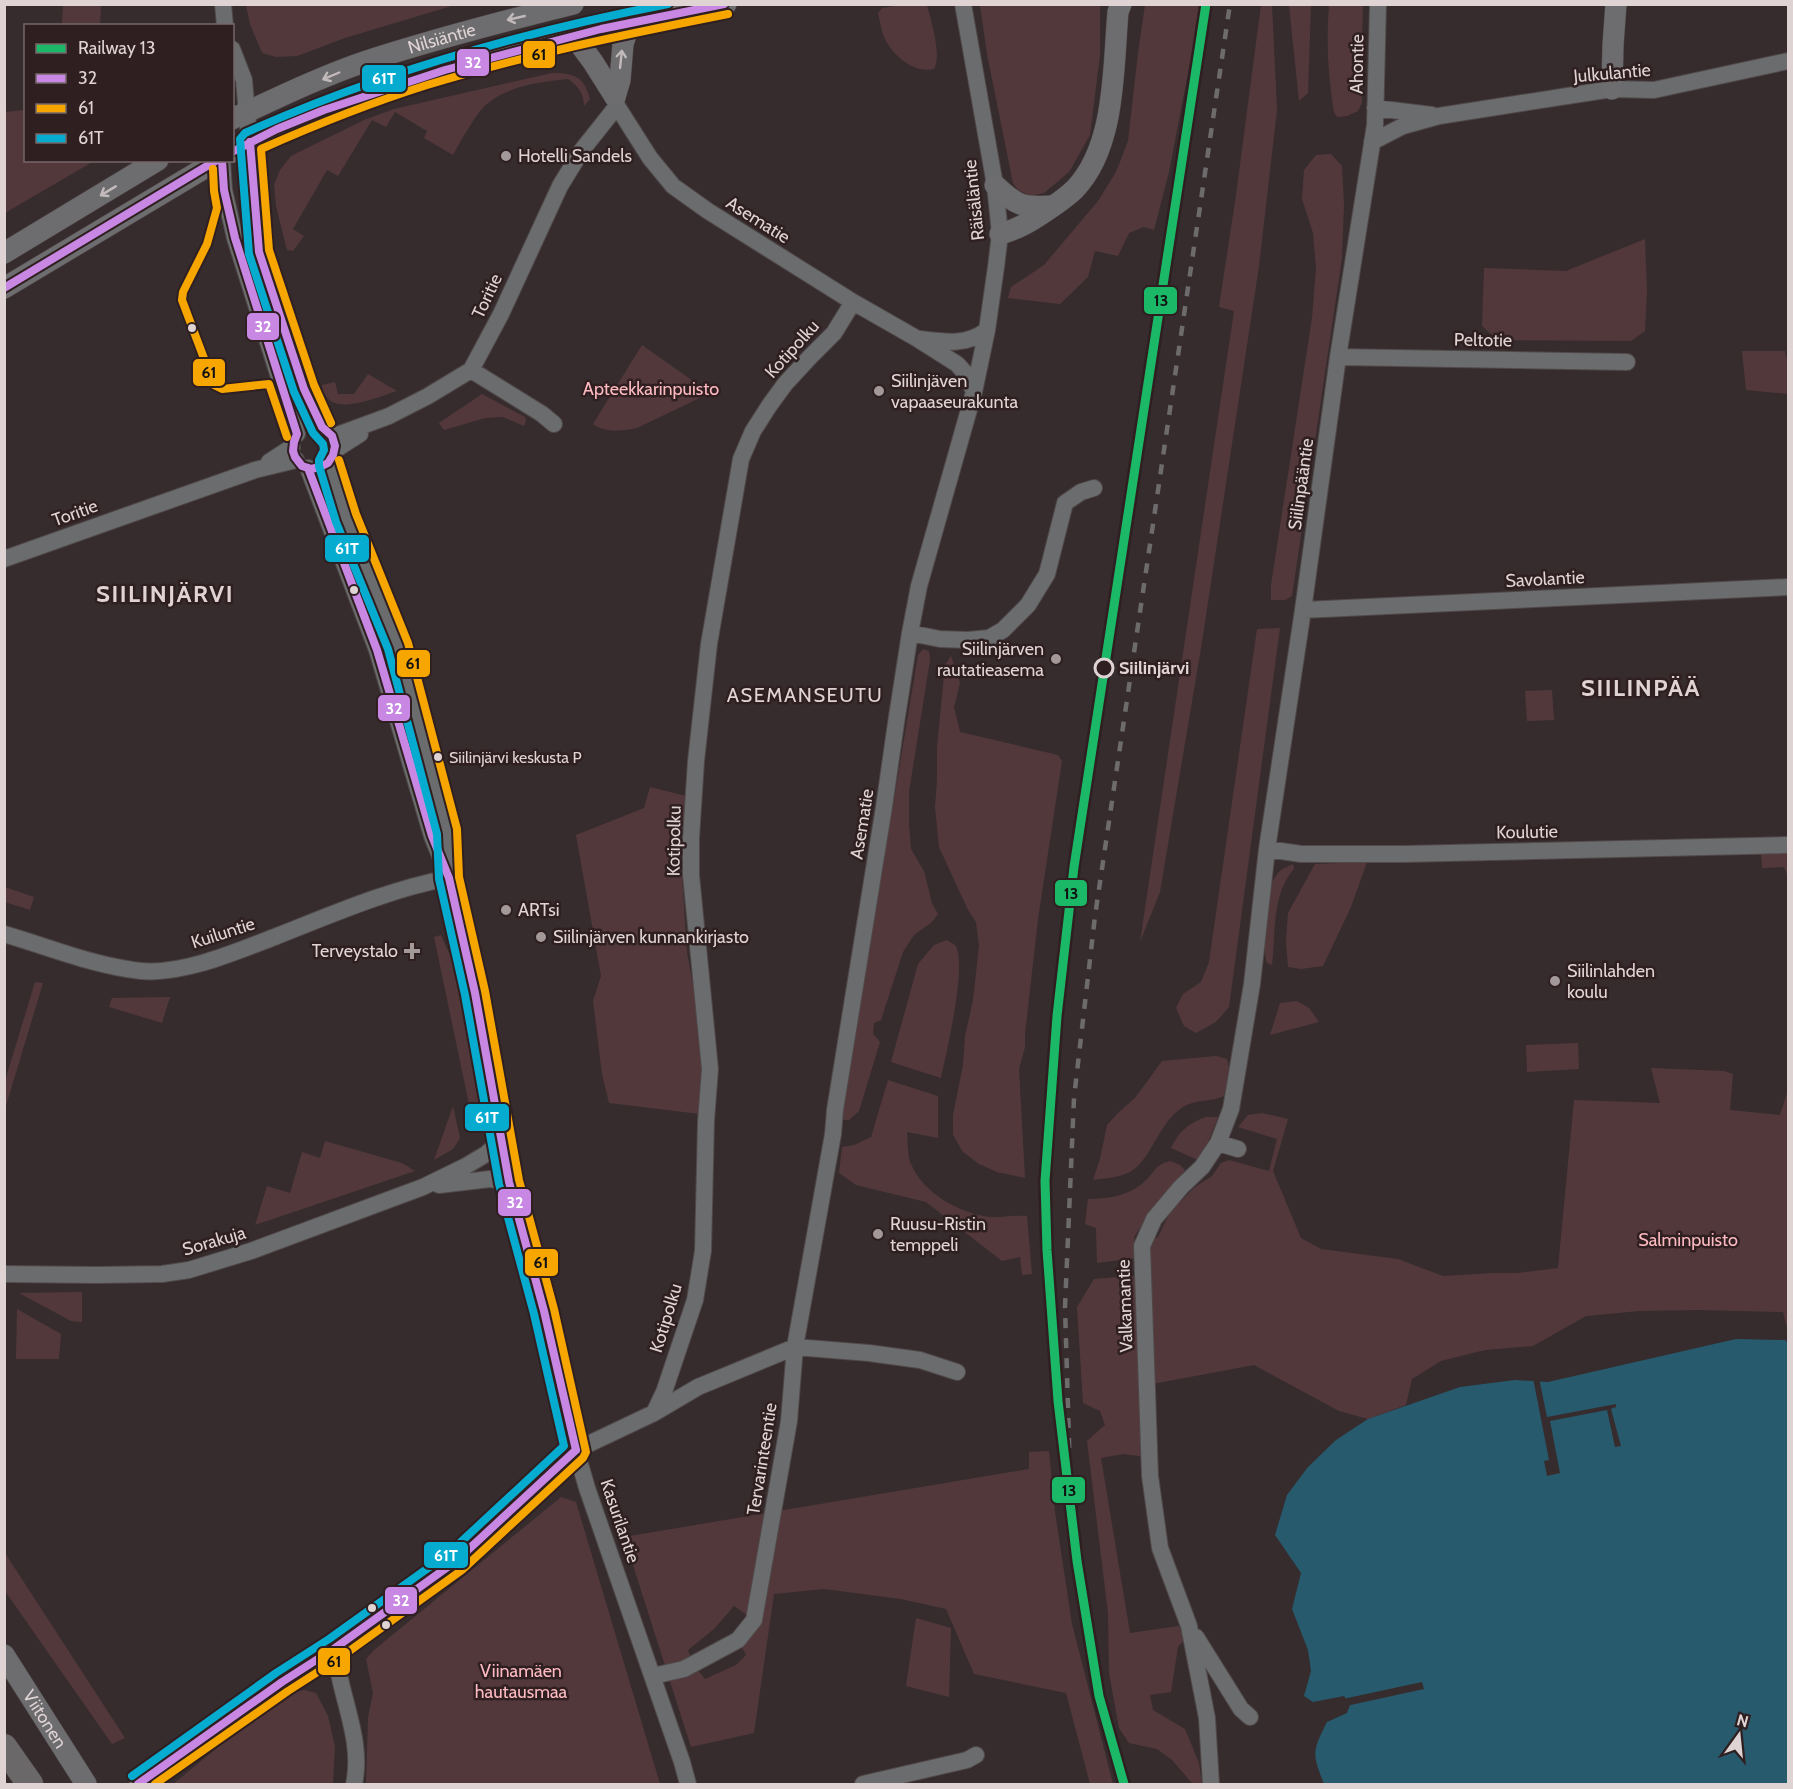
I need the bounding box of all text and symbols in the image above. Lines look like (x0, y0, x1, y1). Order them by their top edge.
one-way arrow (507, 12, 526, 24)
street label: Nilsiäntie (405, 19, 478, 59)
legend (24, 24, 234, 162)
street label: Ahontie (1345, 34, 1369, 94)
text: Railway 13 (78, 37, 155, 59)
line badge: 61 (522, 40, 556, 69)
text: 61 (532, 45, 546, 64)
line badge: 32 (456, 48, 490, 77)
one-way arrow (616, 50, 627, 70)
text: 32 (464, 53, 482, 72)
street label: Julkulantie (1571, 59, 1652, 87)
line badge: 61T (361, 64, 407, 93)
text: 32 (78, 67, 97, 89)
text: 61T (372, 69, 396, 88)
one-way arrow (322, 71, 340, 82)
text: 61 (78, 97, 94, 119)
text: 61T (78, 127, 104, 149)
place label: Hotelli Sandels (518, 145, 632, 167)
marker: Hotelli Sandels (499, 149, 513, 163)
street label: Räisäläntie (959, 158, 989, 242)
one-way arrow (100, 185, 117, 197)
street label: Asematie (722, 192, 794, 248)
street label: Toritie (467, 270, 507, 322)
line badge: 13 (1143, 286, 1178, 315)
text: 13 (1154, 291, 1168, 310)
line badge: 32 (246, 312, 280, 341)
street label: Kotipolku (760, 315, 824, 383)
text: 32 (254, 317, 272, 336)
unlabelled marker (186, 322, 198, 334)
street label: Peltotie (1454, 328, 1512, 352)
line badge: 61 (192, 358, 226, 387)
text: 61 (202, 363, 216, 382)
place label: Siilinjäven vapaaseurakunta (891, 370, 1018, 413)
park label: Apteekkarinpuisto (583, 378, 719, 400)
marker: Siilinjäven vapaaseurakunta (872, 384, 886, 398)
street label: Siilinpääntie (1284, 437, 1318, 531)
street label: Toritie (49, 495, 101, 531)
line badge: 61T (324, 534, 370, 563)
text: 61T (335, 539, 359, 558)
street label: Savolantie (1505, 566, 1585, 592)
district label: SIILINJÄRVI (96, 579, 234, 608)
unlabelled marker (348, 584, 360, 596)
place label: Siilinjärven rautatieasema (937, 638, 1044, 681)
line badge: 61 (396, 649, 431, 678)
marker: Siilinjärven rautatieasema (1049, 652, 1063, 666)
text: 61 (406, 654, 420, 673)
place label: Siilinjärvi (1119, 657, 1189, 679)
marker: Siilinjärvi (1094, 658, 1114, 678)
district label: SIILINPÄÄ (1581, 673, 1701, 702)
district label: ASEMANSEUTU (727, 683, 883, 707)
line badge: 32 (377, 694, 411, 722)
text: 32 (385, 699, 403, 718)
place label: Siilinjärvi keskusta P (449, 748, 582, 767)
marker: Siilinjärvi keskusta P (432, 751, 444, 763)
street label: Asematie (846, 787, 878, 861)
street label: Kotipolku (662, 805, 686, 877)
street label: Koulutie (1496, 820, 1558, 844)
line badge: 13 (1054, 879, 1088, 907)
text: 13 (1064, 884, 1078, 903)
place label: ARTsi (518, 899, 560, 921)
marker: ARTsi (499, 903, 513, 917)
street label: Kuiluntie (188, 912, 258, 954)
place label: Siilinjärven kunnankirjasto (553, 926, 749, 948)
marker: Siilinjärven kunnankirjasto (534, 930, 548, 944)
place label: Terveystalo (312, 940, 398, 962)
marker: Terveystalo (403, 942, 421, 960)
place label: Siilinlahden koulu (1567, 960, 1655, 1003)
marker: Siilinlahden koulu (1548, 974, 1562, 988)
line badge: 61T (464, 1103, 510, 1132)
text: 61T (475, 1108, 499, 1127)
line badge: 32 (497, 1188, 532, 1217)
text: 32 (506, 1193, 524, 1212)
place label: Ruusu-Ristin temppeli (890, 1213, 986, 1256)
street label: Sorakuja (180, 1221, 248, 1260)
marker: Ruusu-Ristin temppeli (871, 1227, 885, 1241)
park label: Salminpuisto (1638, 1229, 1738, 1251)
line badge: 61 (524, 1248, 559, 1277)
text: 61 (534, 1253, 548, 1272)
street label: Valkamantie (1112, 1259, 1138, 1353)
street label: Kotipolku (645, 1281, 687, 1355)
street label: Tervarinteentie (742, 1401, 782, 1517)
street label: Kasurilantie (595, 1476, 645, 1566)
line badge: 13 (1051, 1476, 1086, 1504)
text: 13 (1062, 1481, 1076, 1500)
line badge: 61T (423, 1541, 469, 1569)
text: 61T (434, 1546, 458, 1565)
line badge: 32 (384, 1586, 418, 1615)
text: 32 (392, 1591, 410, 1610)
unlabelled marker (366, 1602, 378, 1614)
unlabelled marker (380, 1619, 392, 1631)
line badge: 61 (317, 1647, 351, 1676)
text: 61 (327, 1652, 341, 1671)
park label: Viinamäen hautausmaa (475, 1660, 568, 1703)
street label: Viitonen (18, 1686, 71, 1752)
north arrow (1709, 1705, 1769, 1765)
text: N (1735, 1710, 1751, 1732)

